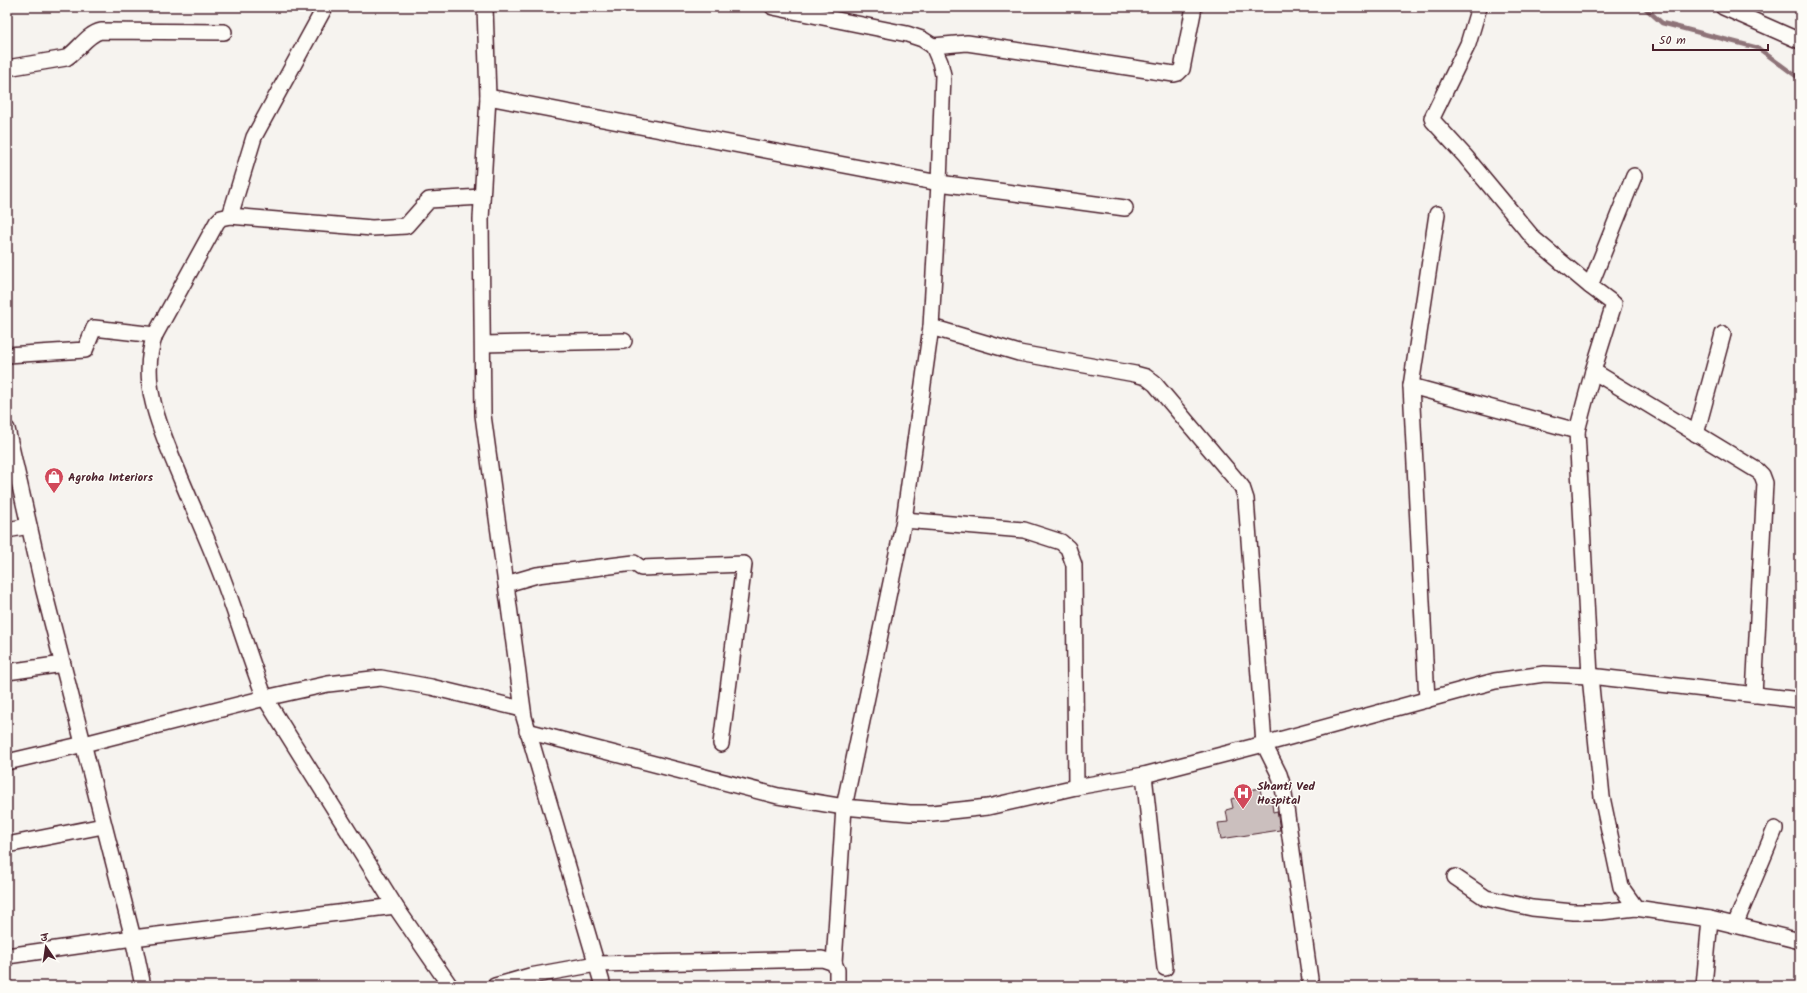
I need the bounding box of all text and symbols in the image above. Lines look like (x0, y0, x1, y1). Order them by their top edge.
scale bar (1653, 26, 1768, 52)
text: 50 m (1659, 31, 1686, 50)
shop icon: Agroha Interiors (43, 466, 65, 494)
place label: Agroha Interiors (68, 468, 154, 487)
place label: Shanti Ved Hospital (1257, 777, 1316, 810)
hospital icon: Shanti Ved Hospital (1232, 782, 1254, 810)
north arrow (26, 927, 66, 967)
text: उ (39, 928, 51, 948)

